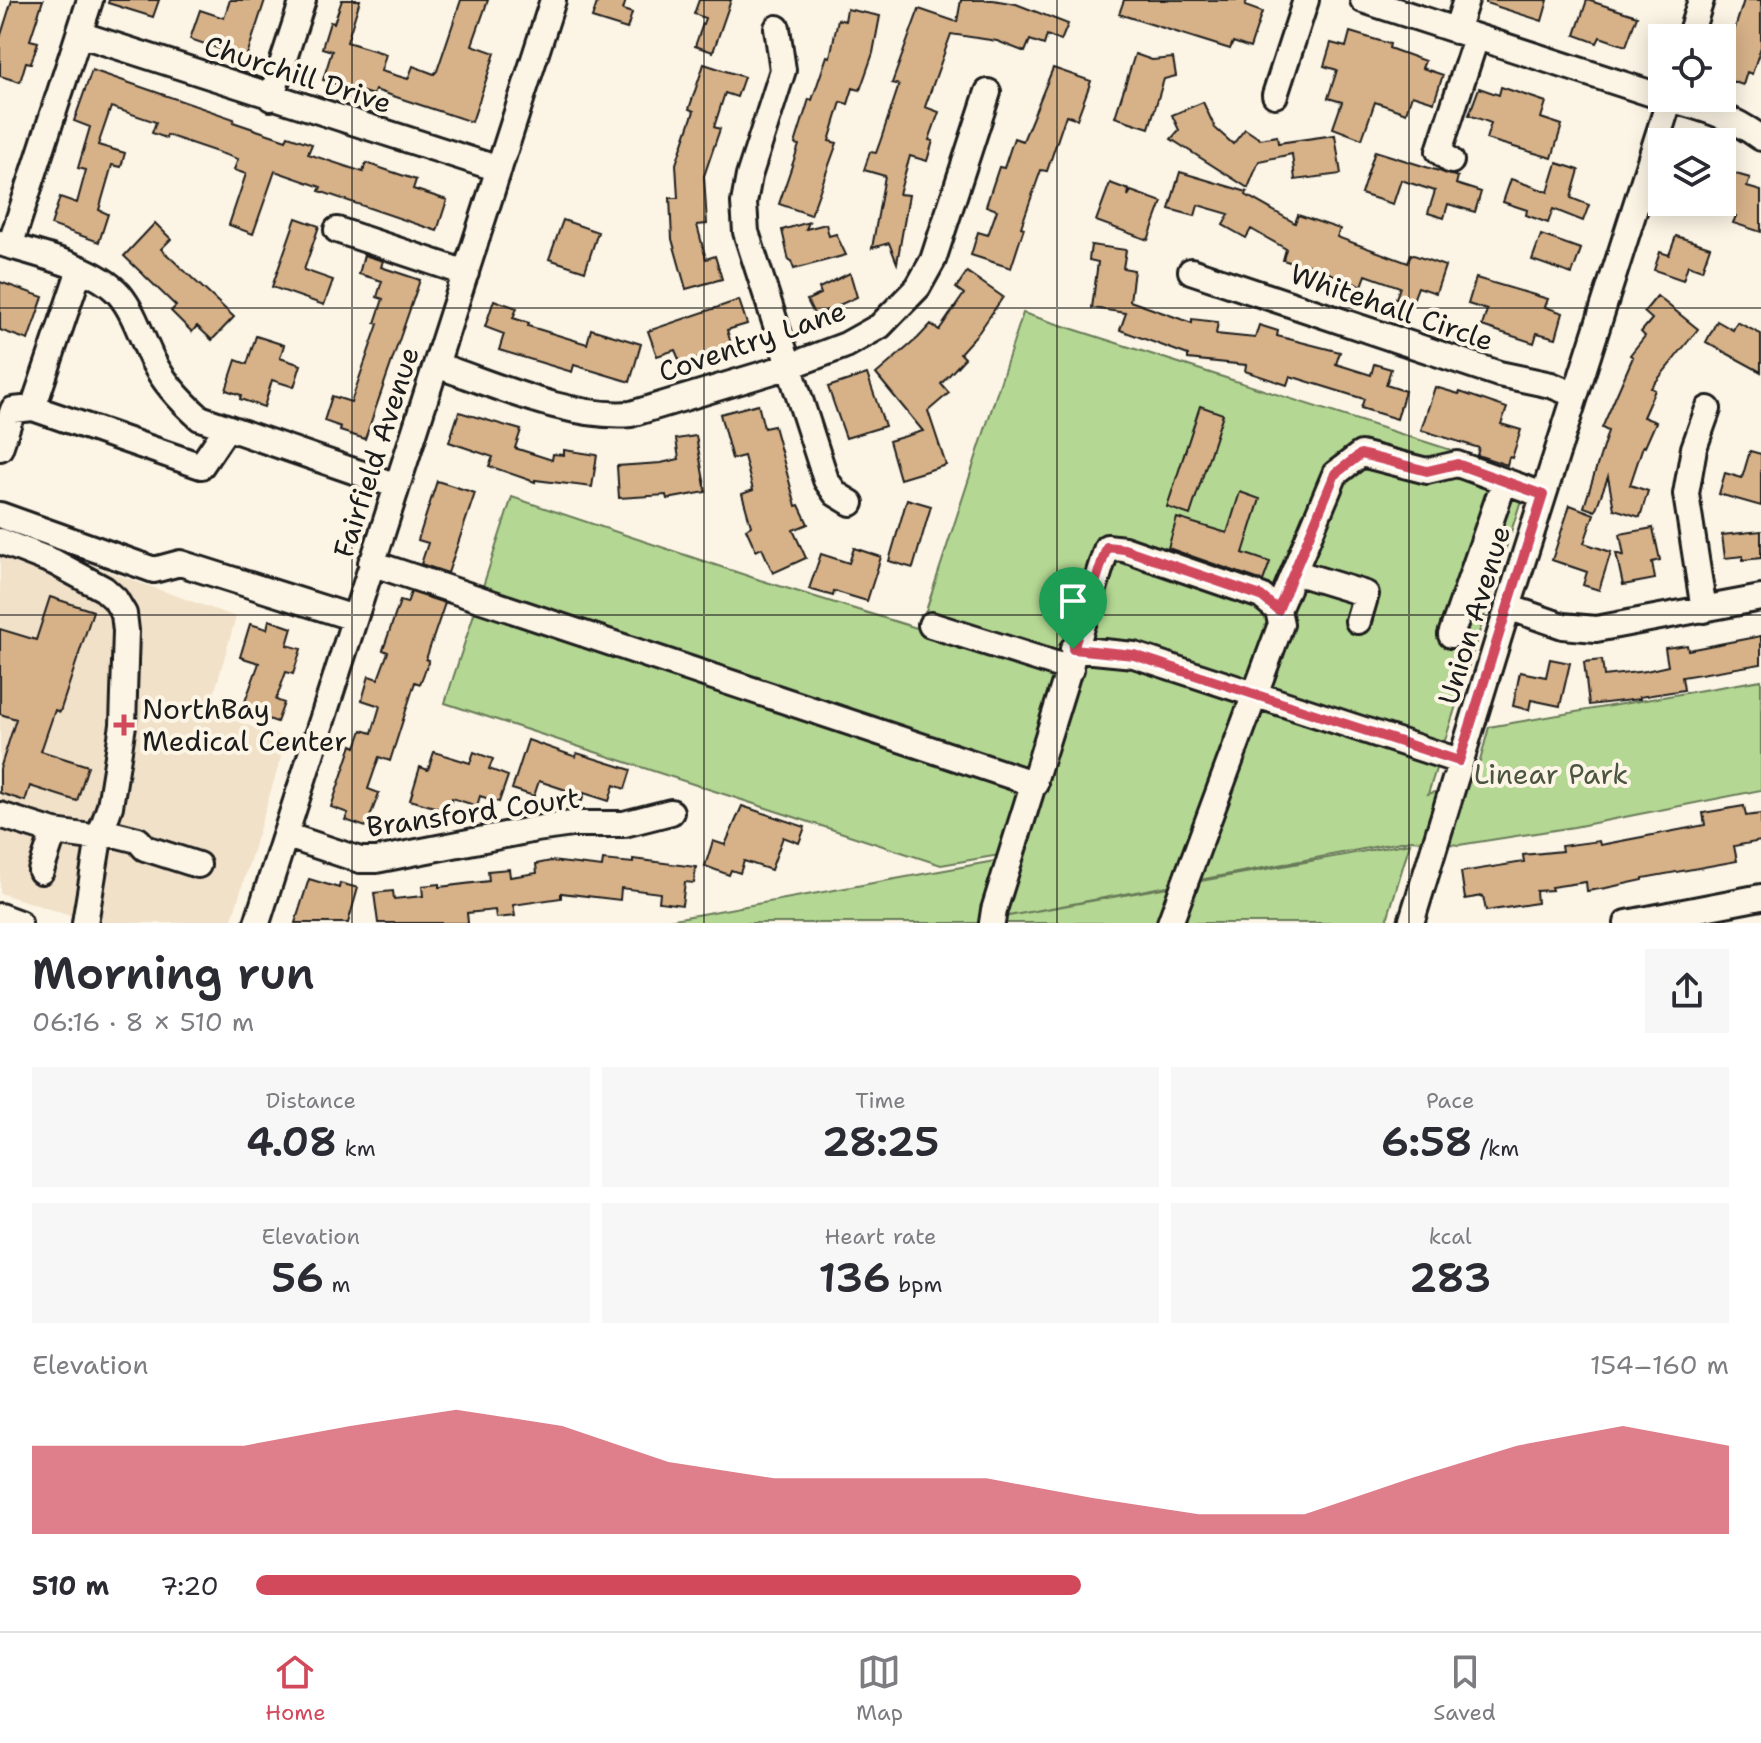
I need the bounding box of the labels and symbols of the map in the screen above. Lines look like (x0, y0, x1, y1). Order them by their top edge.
street label: Churchill Drive (199, 26, 397, 122)
street label: Whitehall Circle (1285, 254, 1499, 360)
street label: Coventry Lane (653, 291, 851, 391)
street label: Fairfield Avenue (324, 342, 428, 562)
street label: Union Avenue (1429, 521, 1519, 709)
pin (1039, 567, 1107, 649)
place label: NorthBay Medical Center (142, 690, 347, 760)
marker: NorthBay Medical Center (113, 714, 135, 736)
park label: Linear Park (1474, 755, 1628, 793)
street label: Bransford Court (364, 778, 582, 846)

